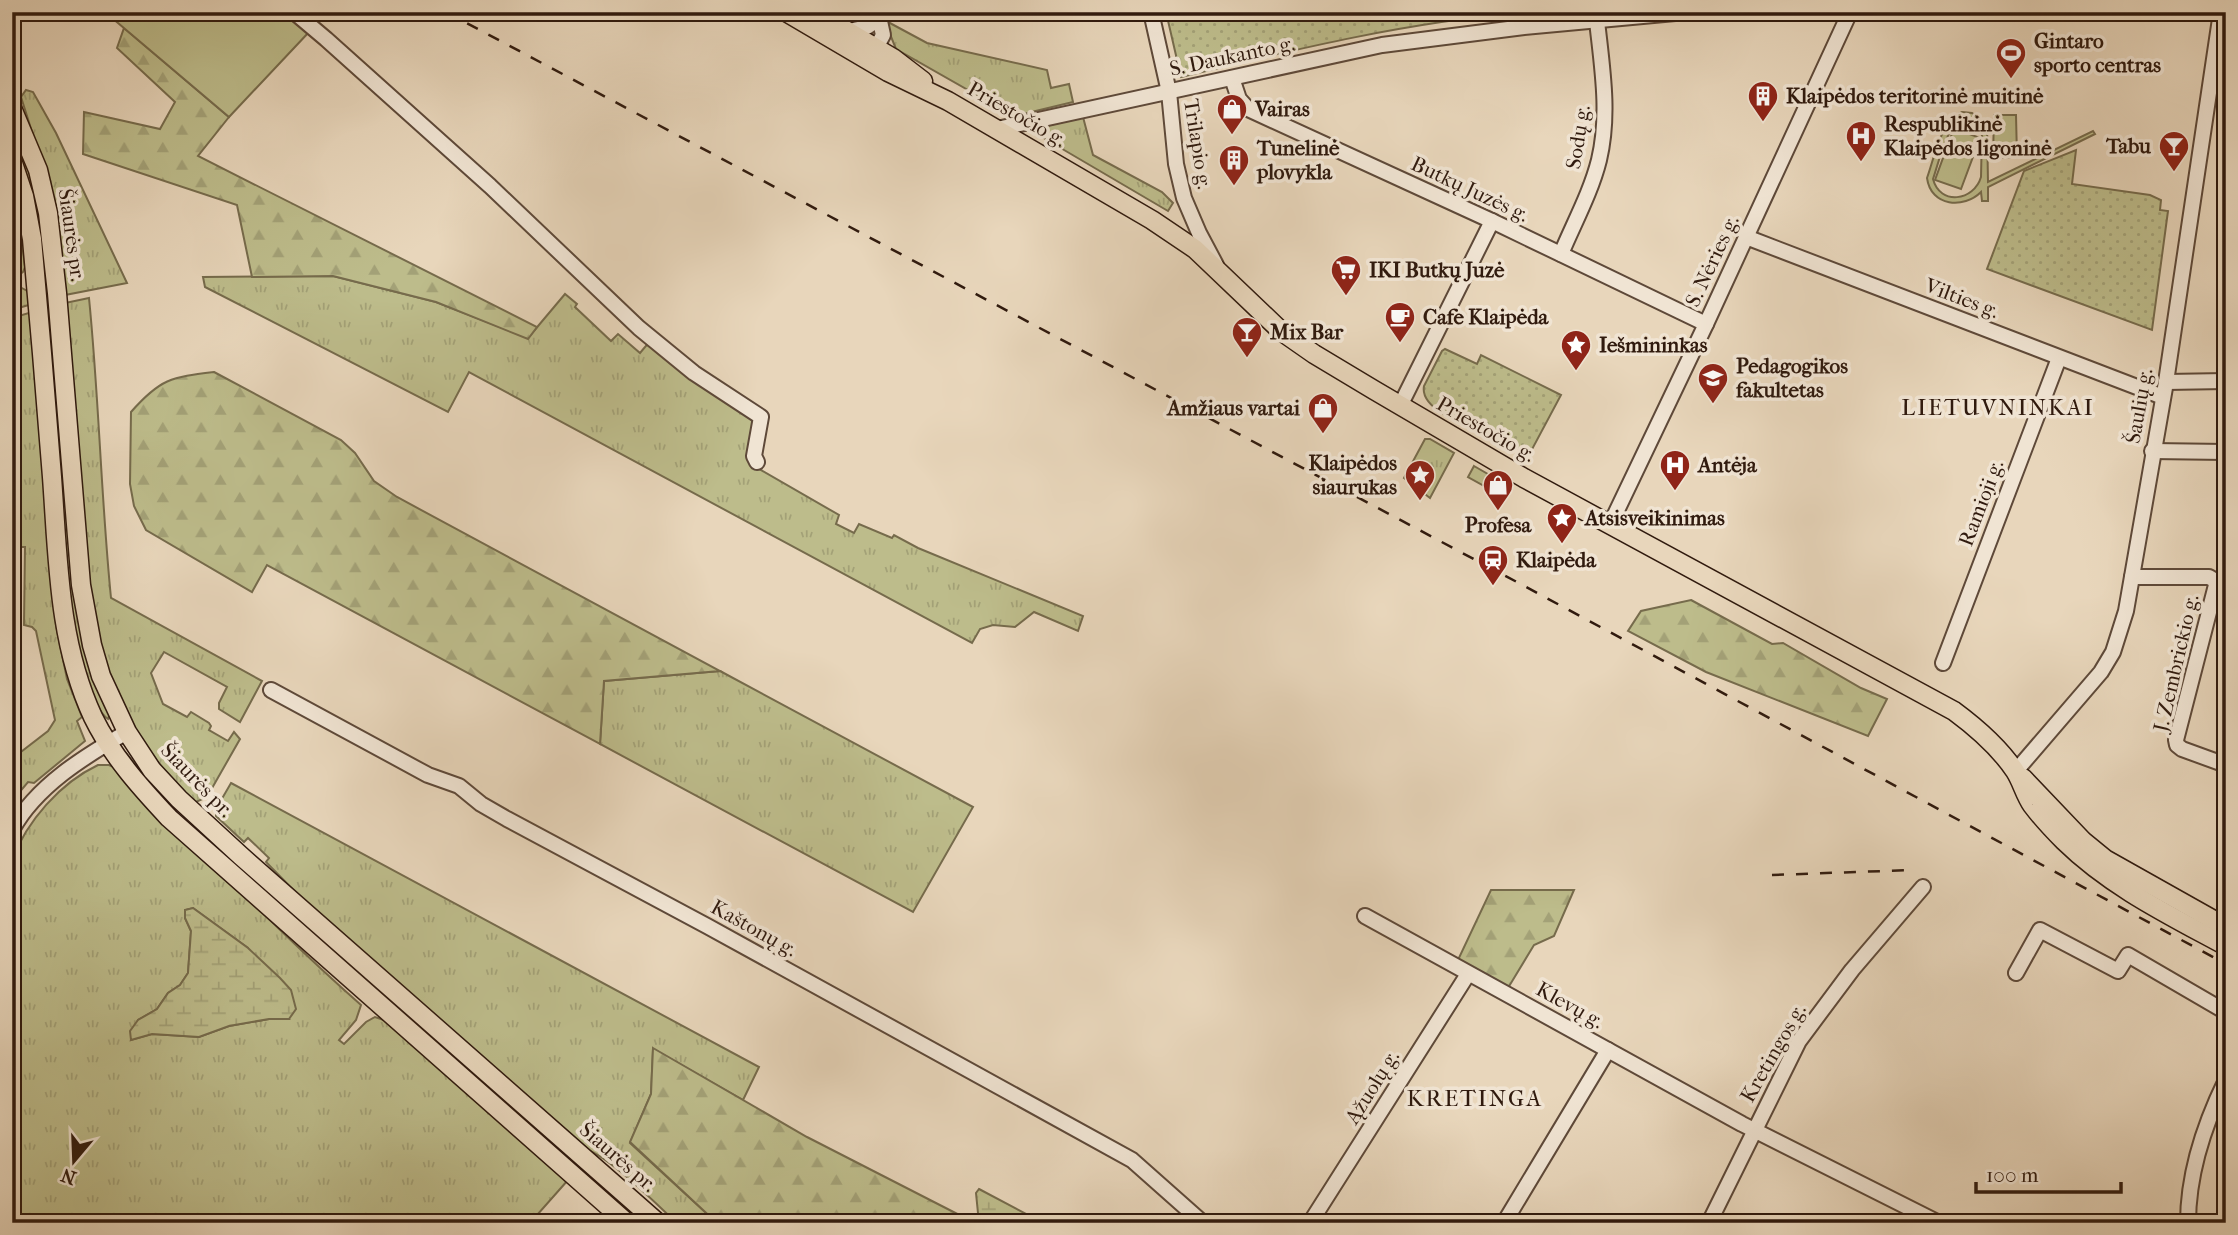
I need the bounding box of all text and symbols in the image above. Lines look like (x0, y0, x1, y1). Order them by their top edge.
place label: Gintaro sporto centras (2034, 29, 2161, 77)
street label: S. Daukanto g. (1167, 31, 1297, 81)
sports icon: Gintaro sporto centras (1994, 36, 2028, 80)
street label: Priestočio g. (964, 76, 1070, 152)
building icon: Klaipėdos teritorinė muitinė (1746, 79, 1780, 123)
place label: Klaipėdos teritorinė muitinė (1786, 84, 2044, 108)
shop icon: Vairas (1215, 92, 1249, 136)
street label: Trilapio g. (1179, 97, 1217, 191)
place label: Vairas (1254, 97, 1310, 121)
street label: Sodų g. (1561, 103, 1595, 171)
place label: Respublikinė Klaipėdos ligoninė (1884, 112, 2052, 160)
hospital icon: Respublikinė Klaipėdos ligoninė (1844, 119, 1878, 163)
bar icon: Tabu (2157, 129, 2191, 173)
place label: Tabu (2105, 134, 2151, 158)
place label: Tunelinė plovykla (1256, 136, 1340, 184)
building icon: Tunelinė plovykla (1217, 143, 1251, 187)
street label: Butkų Juzės g. (1407, 151, 1533, 227)
street label: Šiaurės pr. (54, 187, 90, 283)
street label: S. Nėries g. (1680, 211, 1744, 311)
supermarket icon: IKI Butkų Juzė (1329, 253, 1363, 297)
place label: IKI Butkų Juzė (1369, 258, 1505, 283)
street label: Vilties g. (1921, 273, 2002, 323)
cafe icon: Cafe Klaipėda (1383, 300, 1417, 344)
place label: Cafe Klaipėda (1423, 305, 1550, 329)
bar icon: Mix Bar (1230, 315, 1264, 359)
place label: Mix Bar (1269, 320, 1344, 344)
place icon: Iešmininkas (1559, 328, 1593, 372)
place label: Iešmininkas (1599, 333, 1708, 357)
place label: Pedagogikos fakultetas (1735, 354, 1848, 402)
school or university icon: Pedagogikos fakultetas (1696, 361, 1730, 405)
street label: Šaulių g. (2121, 367, 2157, 445)
shop icon: Amžiaus vartai (1306, 391, 1340, 435)
street label: Priestočio g. (1433, 391, 1539, 467)
district label: LIETUVNINKAI (1901, 394, 2095, 421)
place label: Amžiaus vartai (1165, 396, 1301, 420)
hospital icon: Antėja (1658, 448, 1692, 492)
place label: Klaipėdos siaurukas (1308, 451, 1397, 499)
place label: Antėja (1696, 453, 1758, 477)
street label: Ramioji g. (1954, 456, 2008, 550)
place icon: Klaipėdos siaurukas (1403, 458, 1437, 502)
shop icon: Profesa (1481, 468, 1515, 512)
place icon: Atsisveikinimas (1545, 501, 1579, 545)
place label: Atsisveikinimas (1583, 506, 1725, 530)
place label: Profesa (1465, 513, 1532, 537)
station icon: Klaipėda (1476, 543, 1510, 587)
place label: Klaipėda (1516, 548, 1597, 572)
street label: J. Zembrickio g. (2148, 592, 2203, 736)
street label: Šiaurės pr. (156, 738, 238, 822)
street label: Kaštonų g. (707, 895, 801, 961)
street label: Klevų g. (1532, 977, 1608, 1033)
street label: Kretingos g. (1735, 1000, 1811, 1106)
street label: Ąžuolų g. (1339, 1046, 1404, 1129)
district label: KRETINGA (1407, 1085, 1543, 1112)
street label: Šiaurės pr. (575, 1117, 661, 1197)
north arrow (38, 1126, 108, 1196)
scale bar (1976, 1151, 2121, 1195)
text: N (58, 1163, 79, 1189)
text: 100 m (1986, 1163, 2039, 1187)

